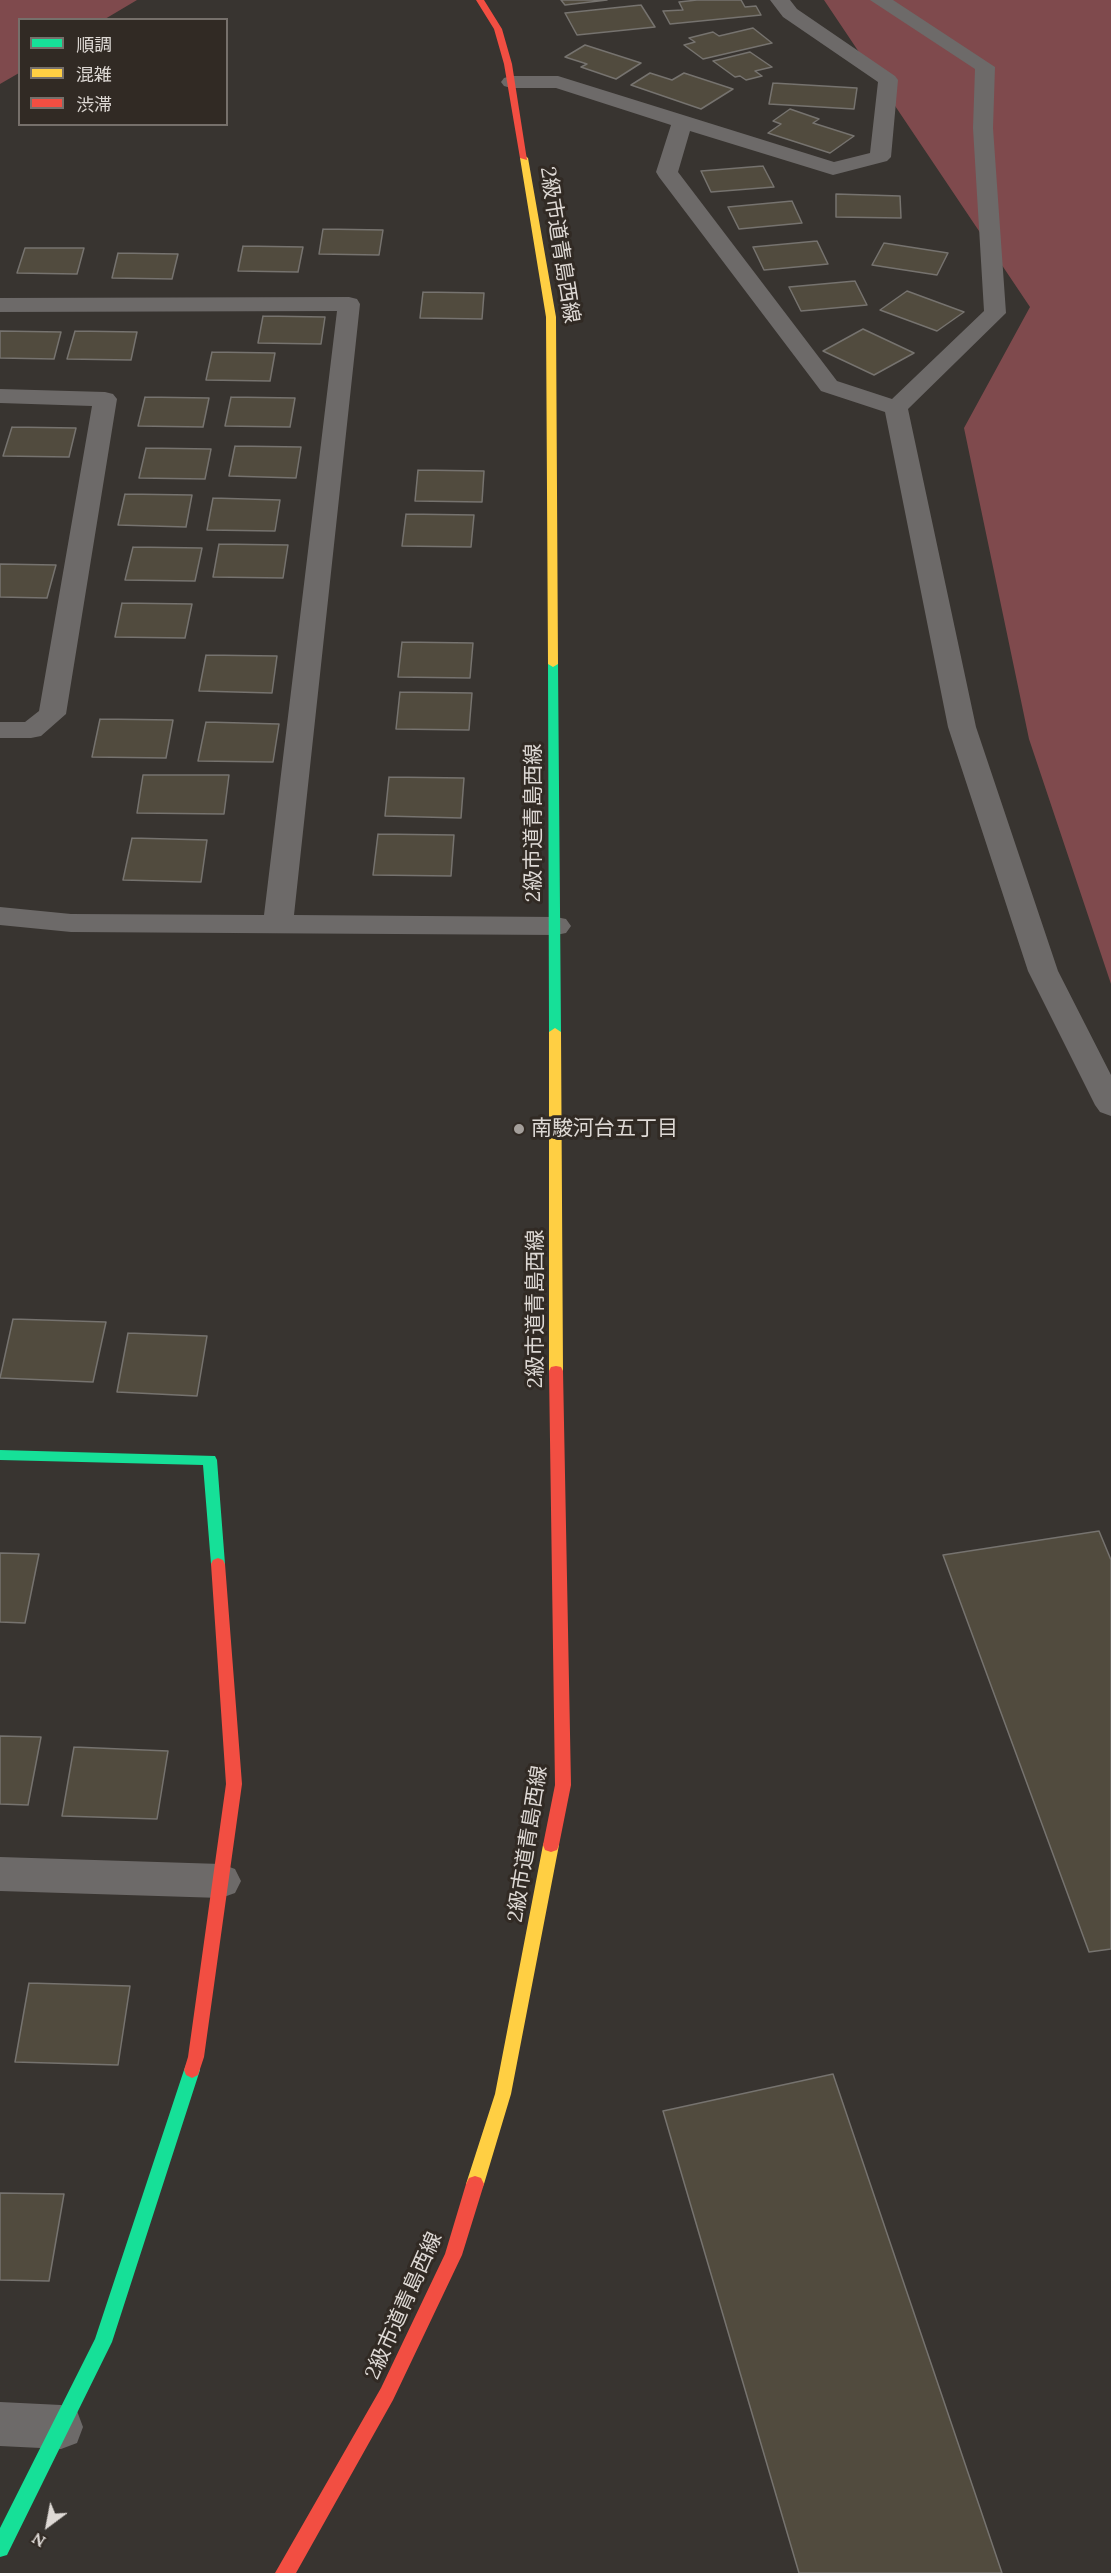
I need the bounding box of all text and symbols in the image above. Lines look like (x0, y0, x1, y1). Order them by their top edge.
legend (18, 18, 228, 126)
text: 順調 (76, 33, 112, 56)
text: 混雑 (76, 63, 112, 86)
text: 渋滞 (76, 93, 112, 116)
street label: 2級市道青島西線 (534, 165, 584, 325)
street label: 2級市道青島西線 (521, 744, 547, 902)
place label: 南駿河台五丁目 (531, 1116, 678, 1142)
marker: 南駿河台五丁目 (512, 1122, 526, 1136)
street label: 2級市道青島西線 (523, 1230, 549, 1388)
street label: 2級市道青島西線 (503, 1764, 553, 1924)
street label: 2級市道青島西線 (360, 2229, 448, 2383)
north arrow (18, 2495, 78, 2555)
text: N (28, 2529, 49, 2552)

